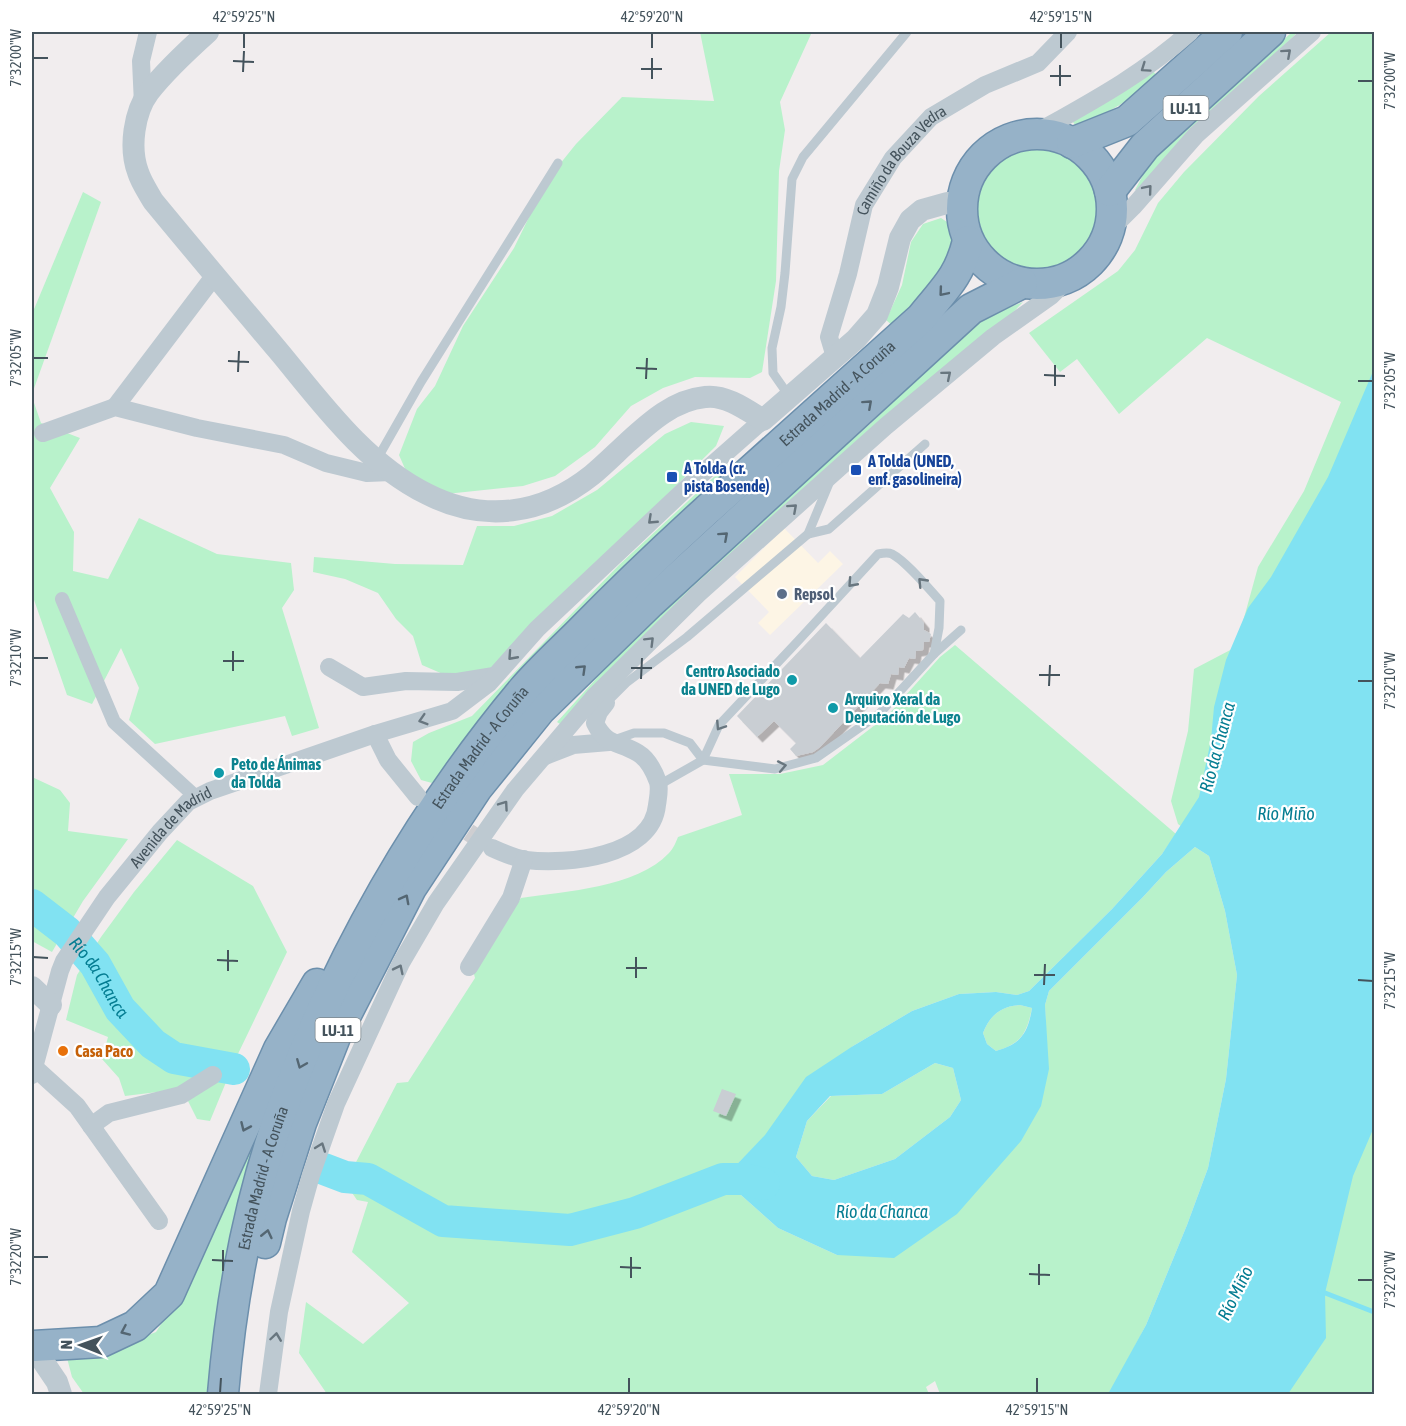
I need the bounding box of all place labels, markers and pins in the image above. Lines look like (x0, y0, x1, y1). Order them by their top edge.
place label: A Tolda (UNED, enf. gasolineira) (867, 452, 962, 488)
place label: A Tolda (cr. pista Bosende) (683, 459, 770, 495)
marker: A Tolda (UNED, enf. gasolineira) (849, 463, 863, 477)
marker: A Tolda (cr. pista Bosende) (665, 470, 679, 484)
place label: Repsol (794, 585, 835, 603)
marker: Repsol (775, 587, 789, 601)
place label: Centro Asociado da UNED de Lugo (681, 662, 780, 698)
marker: Centro Asociado da UNED de Lugo (785, 673, 799, 687)
place label: Arquivo Xeral da Deputación de Lugo (844, 690, 961, 726)
marker: Arquivo Xeral da Deputación de Lugo (826, 701, 840, 715)
place label: Peto de Ánimas da Tolda (231, 755, 321, 791)
marker: Peto de Ánimas da Tolda (212, 766, 226, 780)
place label: Casa Paco (75, 1042, 134, 1060)
marker: Casa Paco (56, 1044, 70, 1058)

